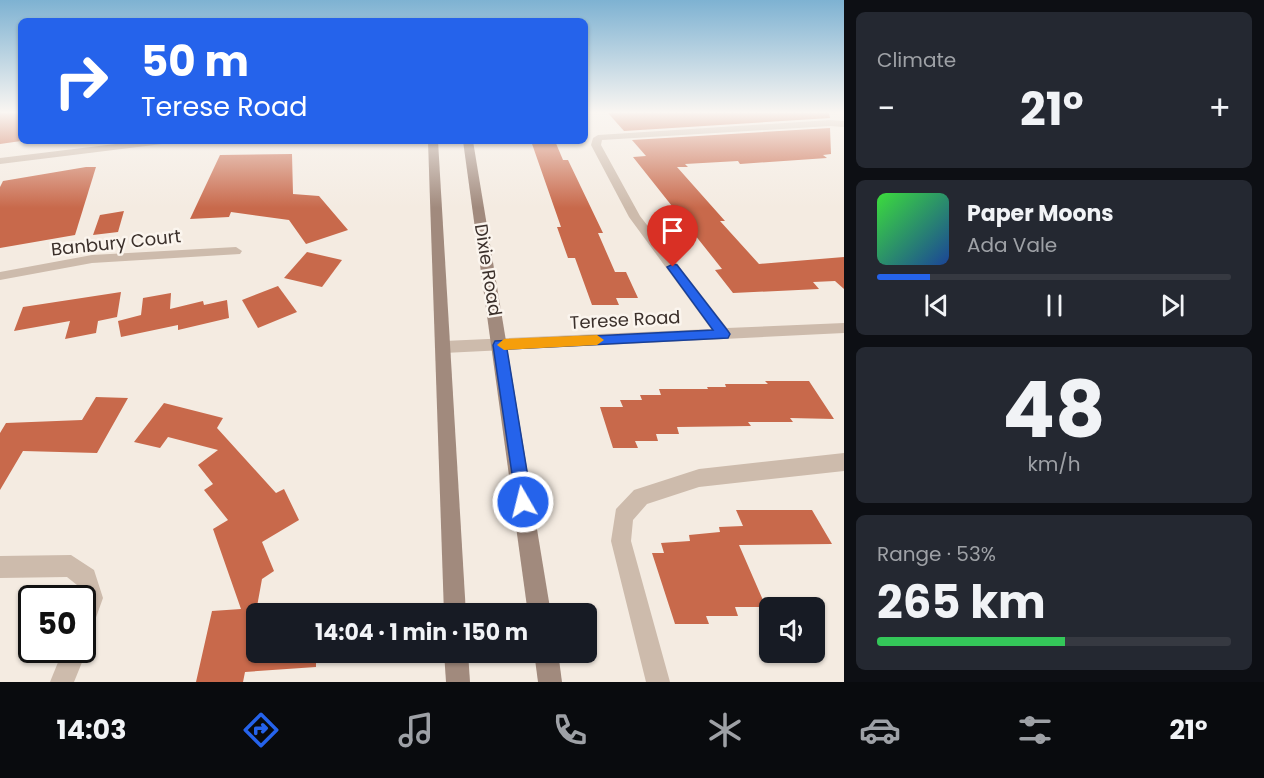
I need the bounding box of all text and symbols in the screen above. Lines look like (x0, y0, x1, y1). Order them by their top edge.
text: 50 m (141, 32, 249, 91)
icon: right (42, 42, 120, 120)
text: Climate (877, 46, 956, 74)
text: 21° (1020, 78, 1084, 141)
text: − (877, 85, 895, 132)
text: + (1208, 85, 1231, 132)
text: Terese Road (141, 88, 307, 125)
text: Paper Moons (967, 198, 1114, 229)
pin (647, 205, 698, 267)
icon: arrive (656, 214, 689, 247)
street label: Dixie Road (469, 222, 508, 318)
street label: Banbury Court (50, 223, 182, 262)
text: Ada Vale (967, 231, 1057, 259)
icon: previous (920, 289, 953, 322)
icon: pause (1038, 289, 1071, 322)
icon: next (1156, 289, 1189, 322)
street label: Terese Road (569, 304, 681, 335)
text: 48 (1002, 355, 1106, 464)
text: km/h (1027, 450, 1081, 478)
position arrow (491, 470, 555, 534)
text: Range · 53% (877, 540, 996, 568)
text: 265 km (877, 571, 1046, 634)
speed limit sign: 50 (18, 585, 96, 663)
map controls (759, 597, 825, 663)
button: sound (759, 597, 825, 663)
text: 14:04 · 1 min · 150 m (315, 617, 528, 648)
icon: directions (240, 709, 282, 751)
icon: music (395, 709, 437, 751)
icon: phone (549, 709, 591, 751)
icon: climate (704, 709, 746, 751)
icon: car (859, 709, 901, 751)
icon: filters (1014, 709, 1056, 751)
text: 14:03 (56, 711, 127, 748)
text: 21° (1169, 711, 1208, 748)

